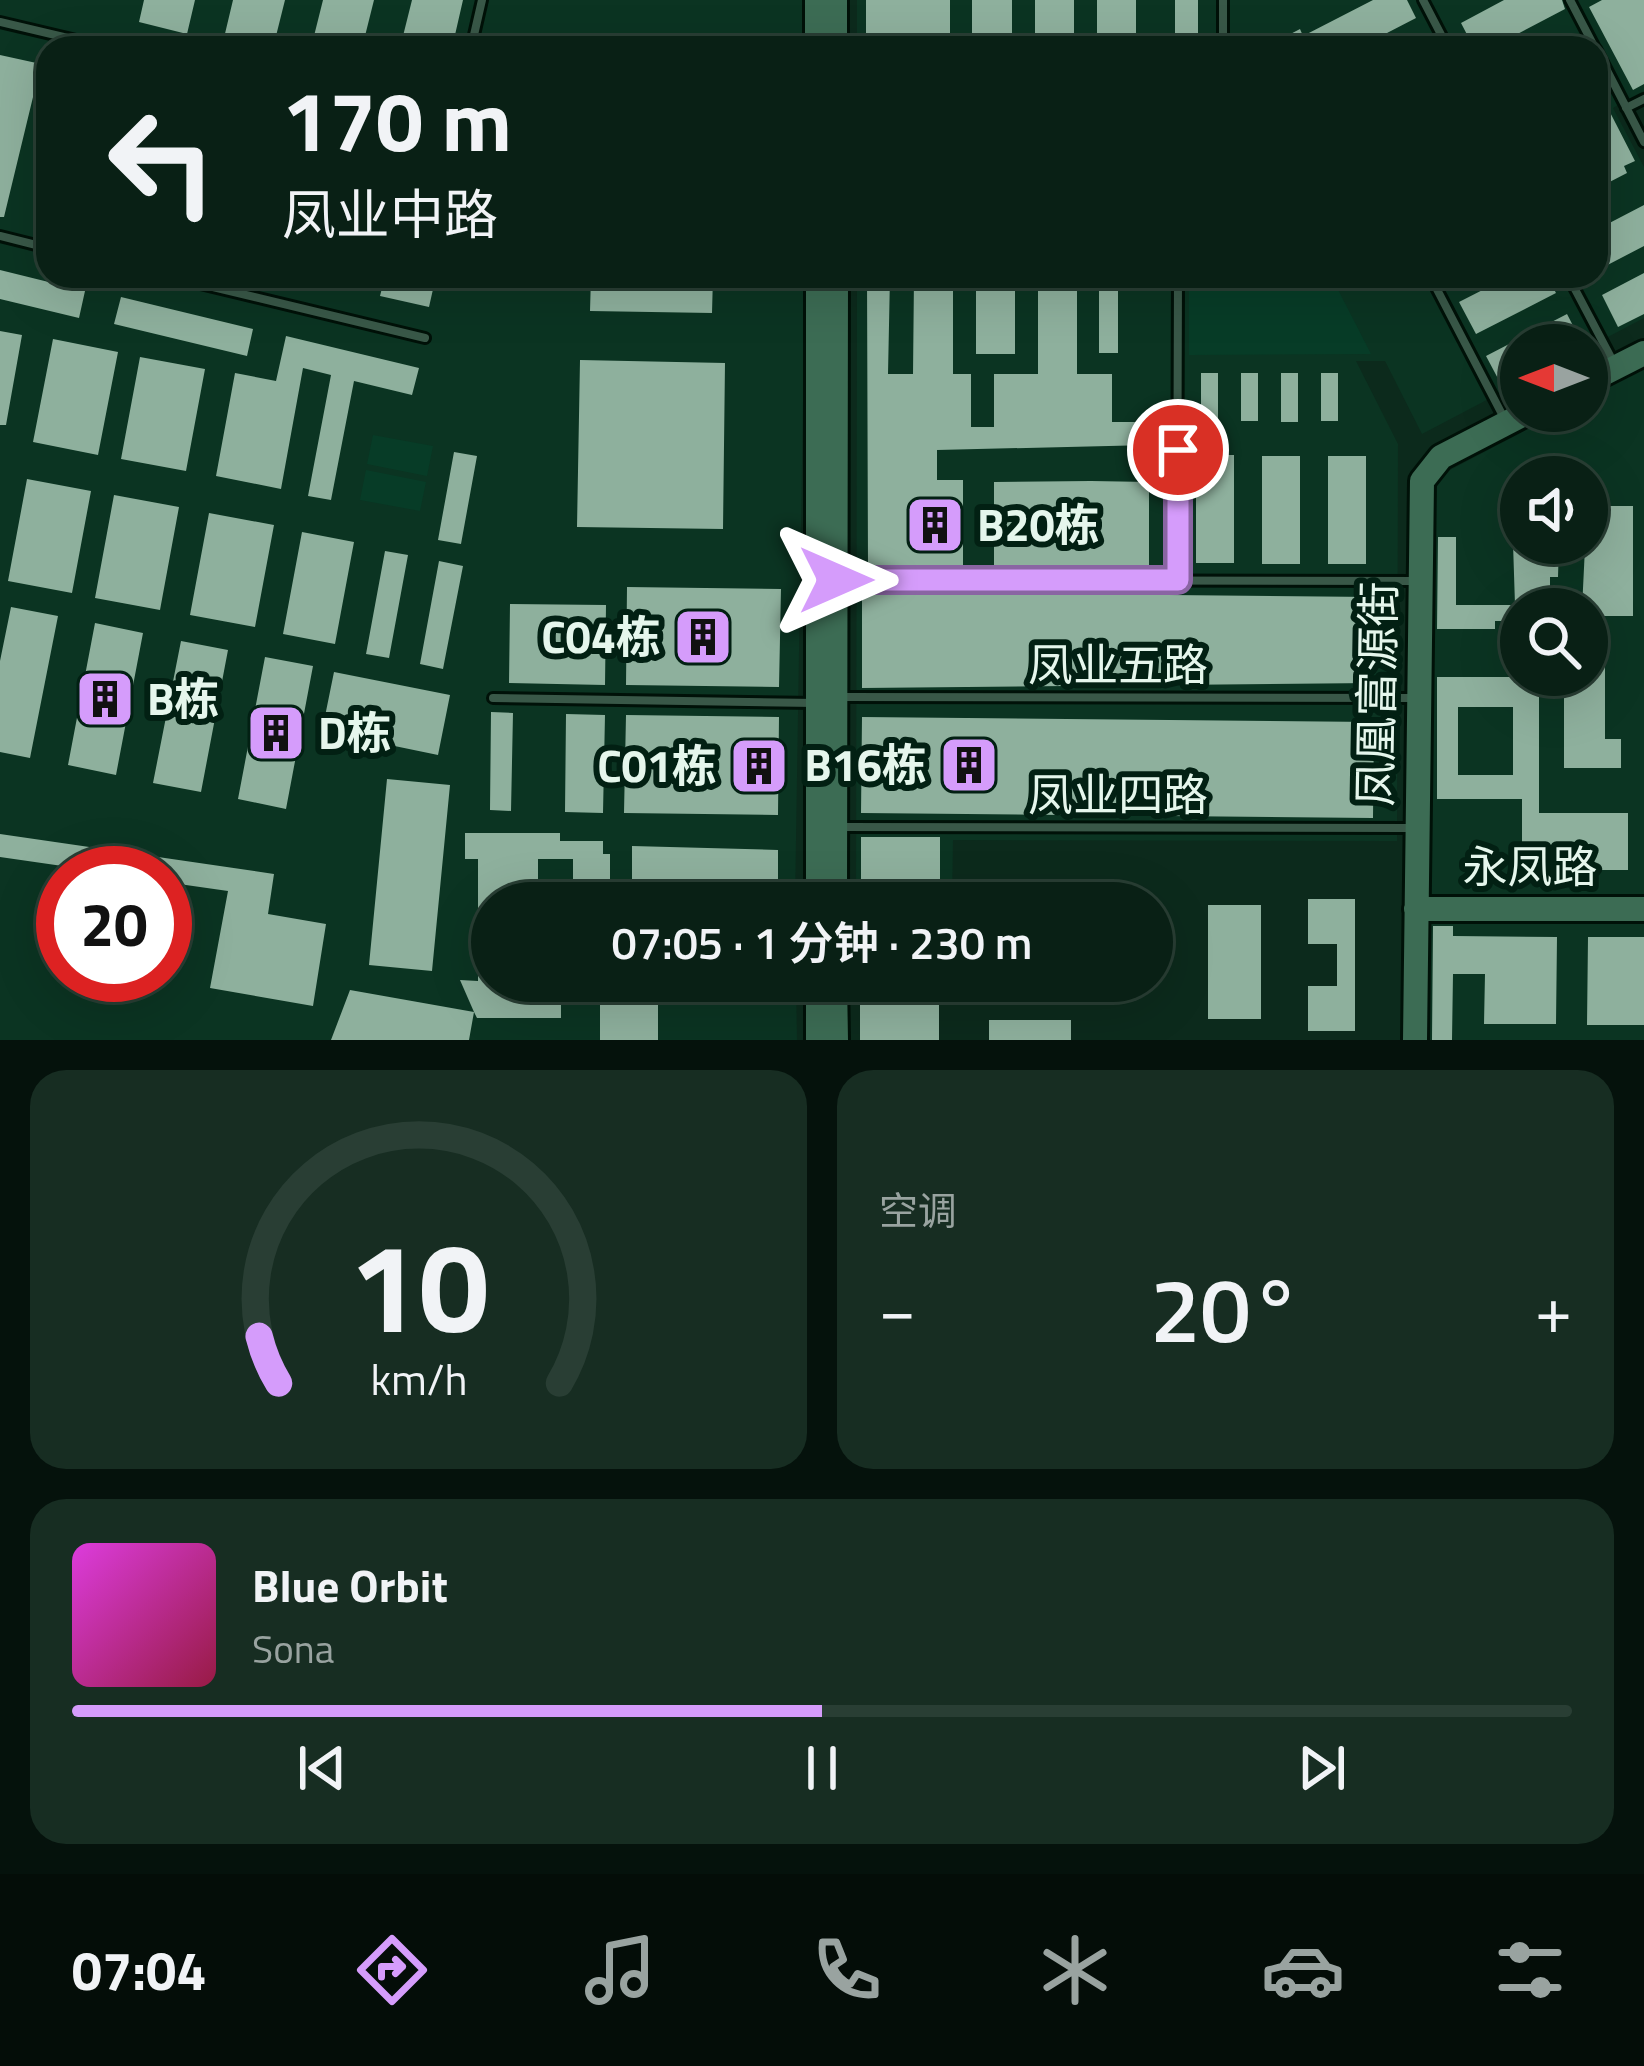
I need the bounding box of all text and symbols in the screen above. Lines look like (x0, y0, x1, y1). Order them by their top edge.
text: 170 m (282, 56, 512, 184)
icon: left (84, 84, 240, 240)
text: 凤业中路 (282, 173, 498, 255)
north arrow (1500, 324, 1608, 432)
map controls (1500, 324, 1608, 696)
pin (1127, 399, 1229, 501)
icon: arrive (1145, 417, 1211, 483)
button: sound (1500, 456, 1608, 564)
place label: B20栋 (977, 490, 1100, 558)
building icon: B20栋 (904, 494, 966, 556)
position arrow (773, 517, 899, 643)
street label: 凤凰富源街 (1340, 581, 1412, 807)
button: search (1500, 588, 1608, 696)
place label: C04栋 (541, 602, 661, 670)
building icon: C04栋 (672, 606, 734, 668)
street label: 凤业五路 (1028, 630, 1208, 698)
place label: B栋 (147, 664, 219, 732)
building icon: B栋 (74, 668, 136, 730)
place label: D栋 (318, 698, 392, 766)
building icon: D栋 (245, 702, 307, 764)
place label: B16栋 (804, 730, 927, 798)
place label: C01栋 (597, 731, 717, 799)
building icon: B16栋 (938, 734, 1000, 796)
building icon: C01栋 (728, 735, 790, 797)
street label: 凤业四路 (1028, 760, 1208, 828)
street label: 永凤路 (1462, 832, 1598, 900)
speed limit sign: 20 (36, 846, 192, 1002)
text: 07:05 · 1 分钟 · 230 m (612, 908, 1032, 976)
text: 空调 (879, 1181, 957, 1240)
text: 10 (349, 1191, 488, 1380)
text: 20° (1150, 1240, 1301, 1377)
text: − (879, 1258, 916, 1359)
text: + (1535, 1258, 1572, 1359)
text: km/h (370, 1345, 467, 1411)
text: Blue Orbit (252, 1551, 448, 1619)
text: Sona (252, 1619, 334, 1678)
icon: previous (289, 1735, 355, 1801)
icon: pause (789, 1735, 855, 1801)
icon: next (1289, 1735, 1355, 1801)
icon: directions (350, 1928, 434, 2012)
icon: music (578, 1928, 662, 2012)
icon: phone (805, 1928, 889, 2012)
icon: climate (1033, 1928, 1117, 2012)
icon: car (1261, 1928, 1345, 2012)
icon: filters (1488, 1928, 1572, 2012)
text: 07:04 (72, 1929, 207, 2011)

